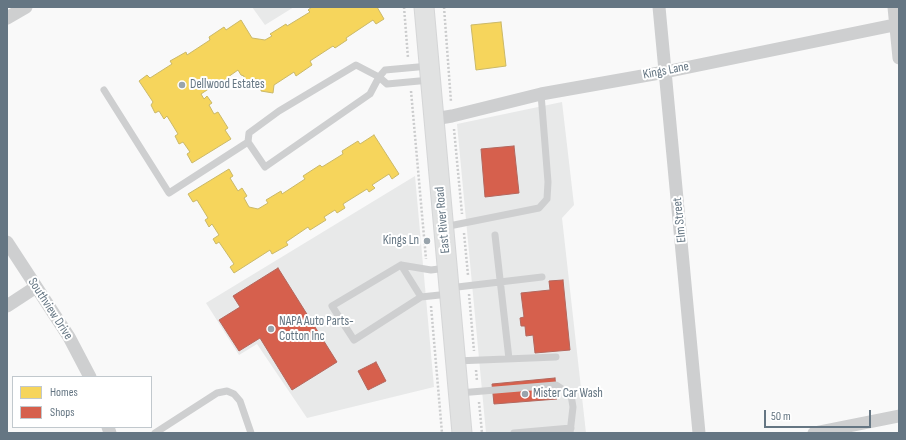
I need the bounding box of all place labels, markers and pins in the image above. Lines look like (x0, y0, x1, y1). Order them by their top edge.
place label: Dellwood Estates (190, 77, 265, 93)
marker: Dellwood Estates (177, 80, 187, 90)
place label: Kings Ln (383, 233, 419, 249)
marker: Kings Ln (422, 236, 432, 246)
place label: NAPA Auto Parts- Cotton Inc (279, 314, 354, 345)
marker: NAPA Auto Parts- Cotton Inc (266, 324, 276, 334)
place label: Mister Car Wash (533, 386, 603, 402)
marker: Mister Car Wash (520, 389, 530, 399)

